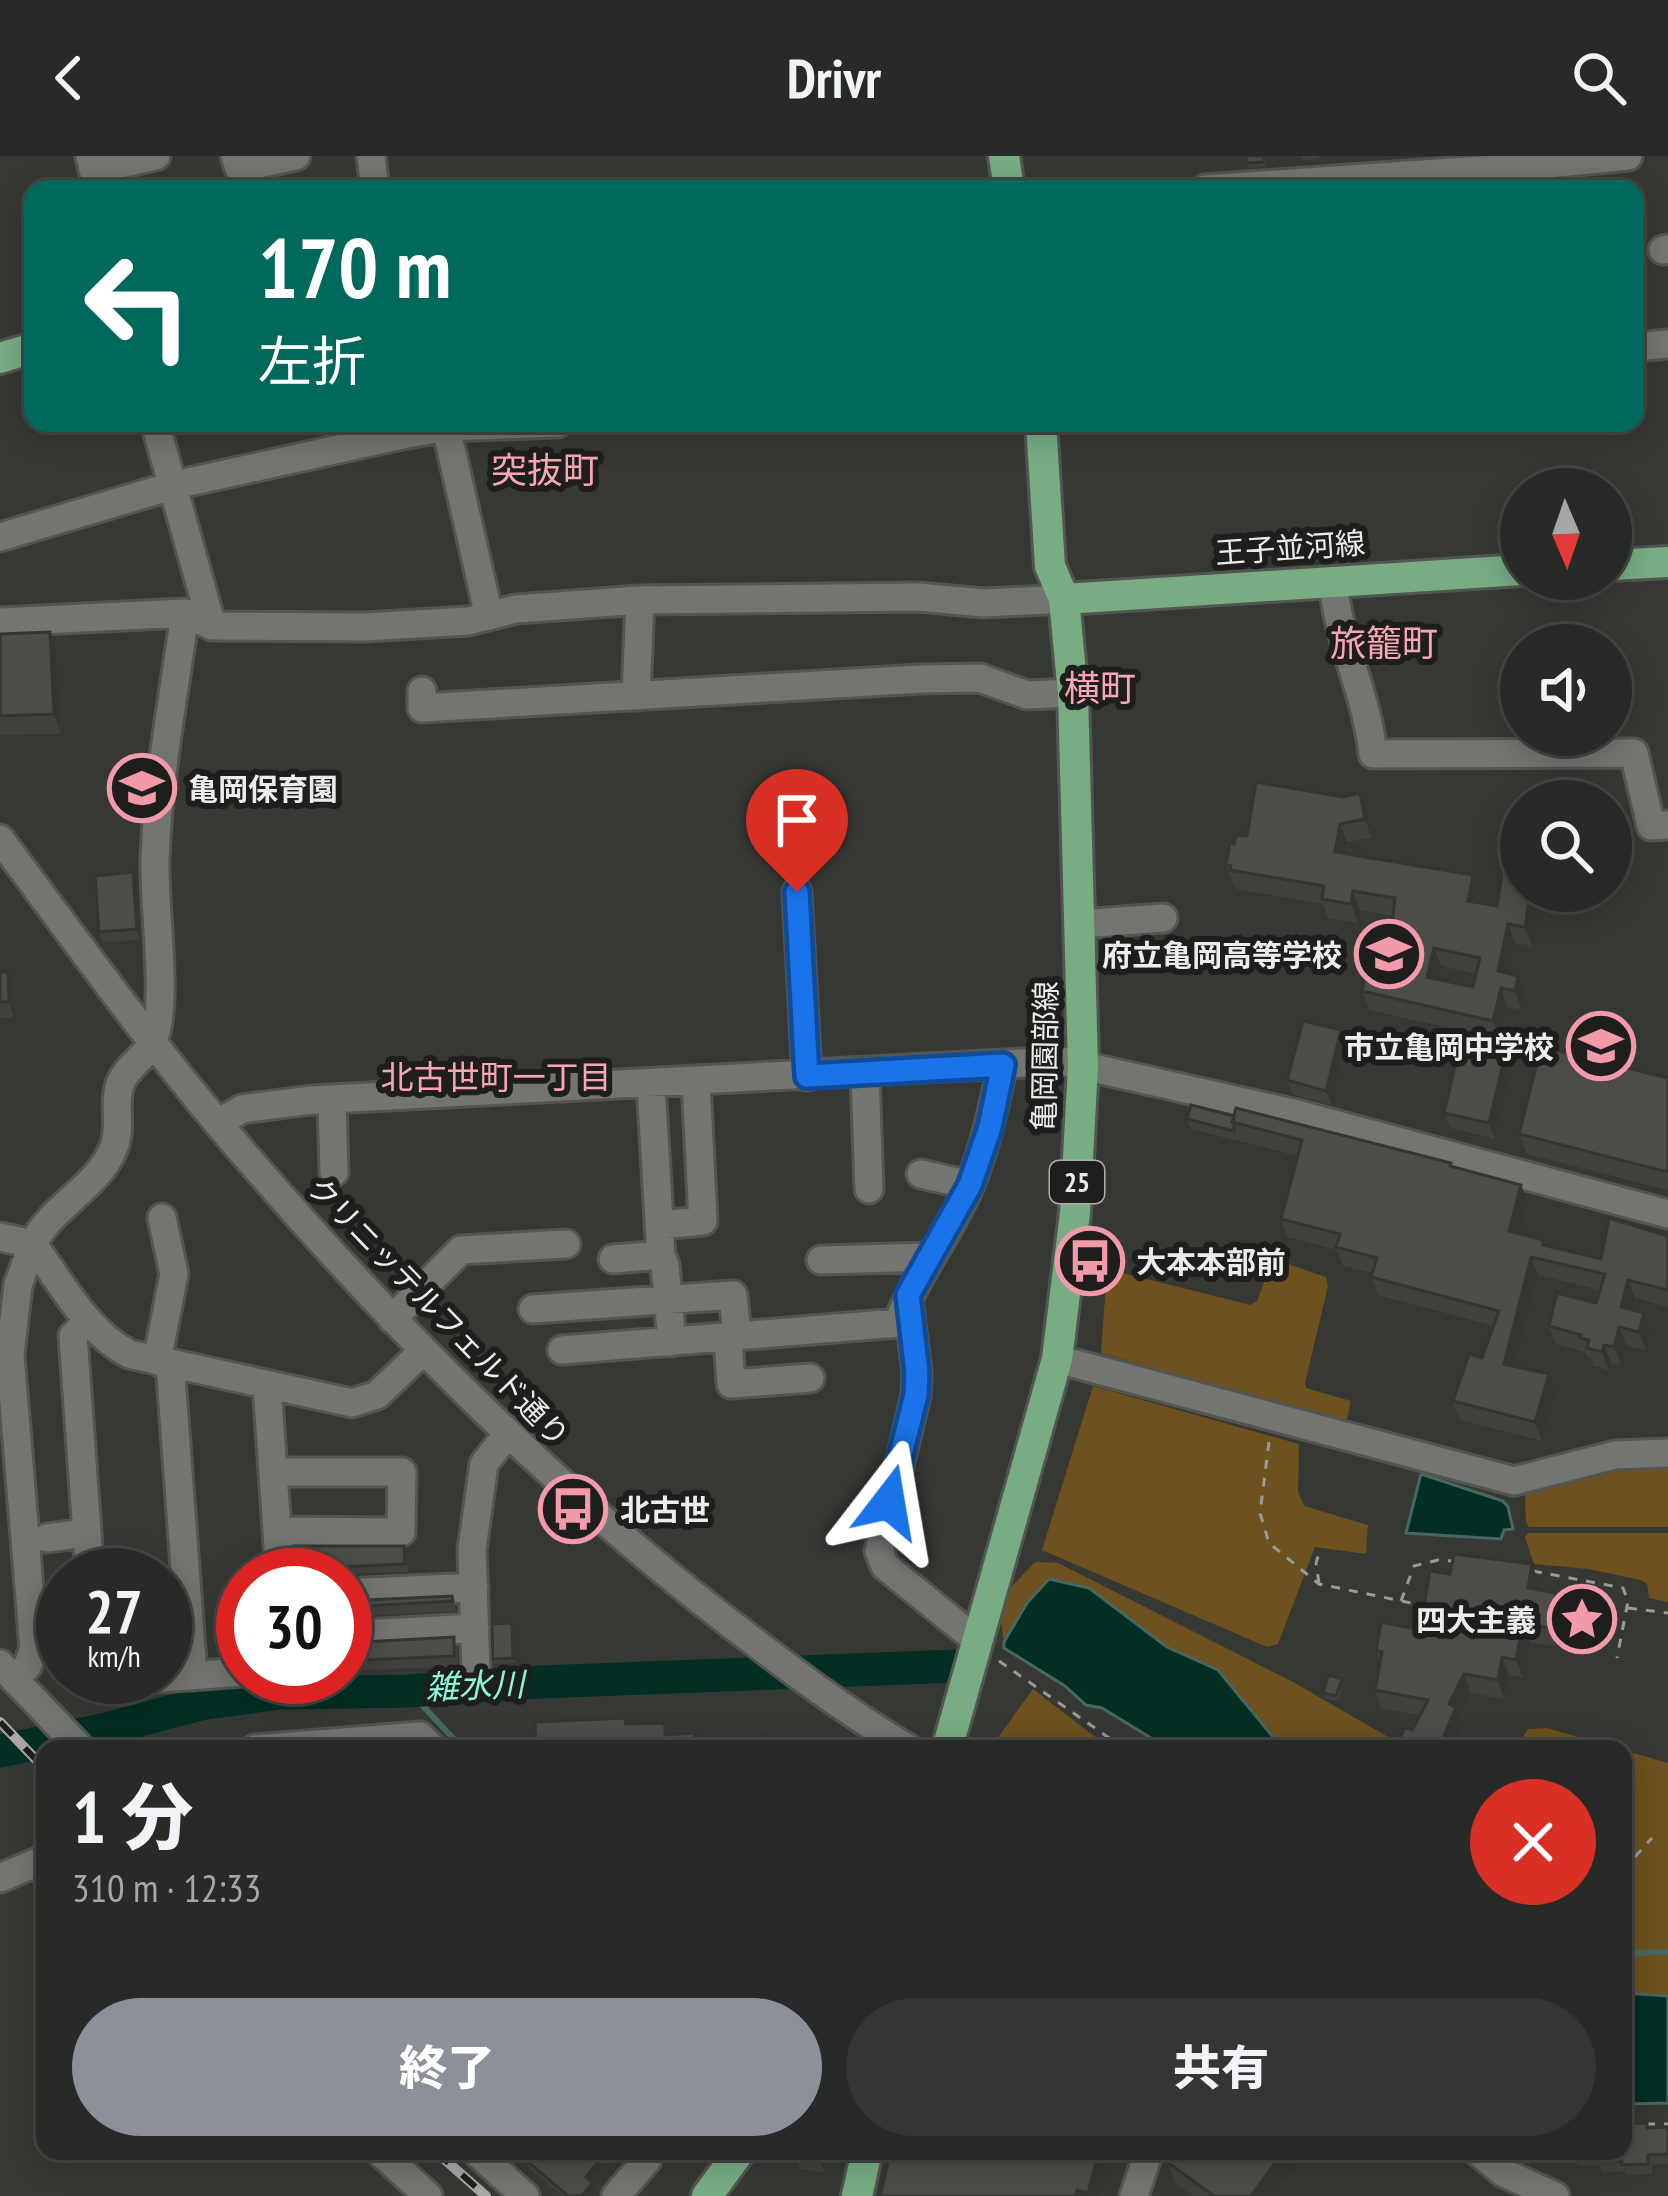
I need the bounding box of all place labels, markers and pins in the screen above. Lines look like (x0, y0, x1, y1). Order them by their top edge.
school or university icon: 亀岡保育園 (107, 753, 177, 823)
place label: 亀岡保育園 (188, 769, 338, 808)
pin (746, 769, 848, 892)
school or university icon: 府立亀岡高等学校 (1354, 919, 1424, 989)
place label: 府立亀岡高等学校 (1102, 935, 1342, 974)
school or university icon: 市立亀岡中学校 (1566, 1011, 1636, 1081)
place label: 市立亀岡中学校 (1344, 1027, 1554, 1066)
bus stop icon: 大本本部前 (1055, 1226, 1125, 1296)
place label: 大本本部前 (1136, 1242, 1286, 1281)
bus stop icon: 北古世 (538, 1474, 608, 1544)
place label: 北古世 (620, 1490, 710, 1529)
place icon: 四大主義 (1547, 1584, 1617, 1654)
place label: 四大主義 (1416, 1600, 1536, 1639)

